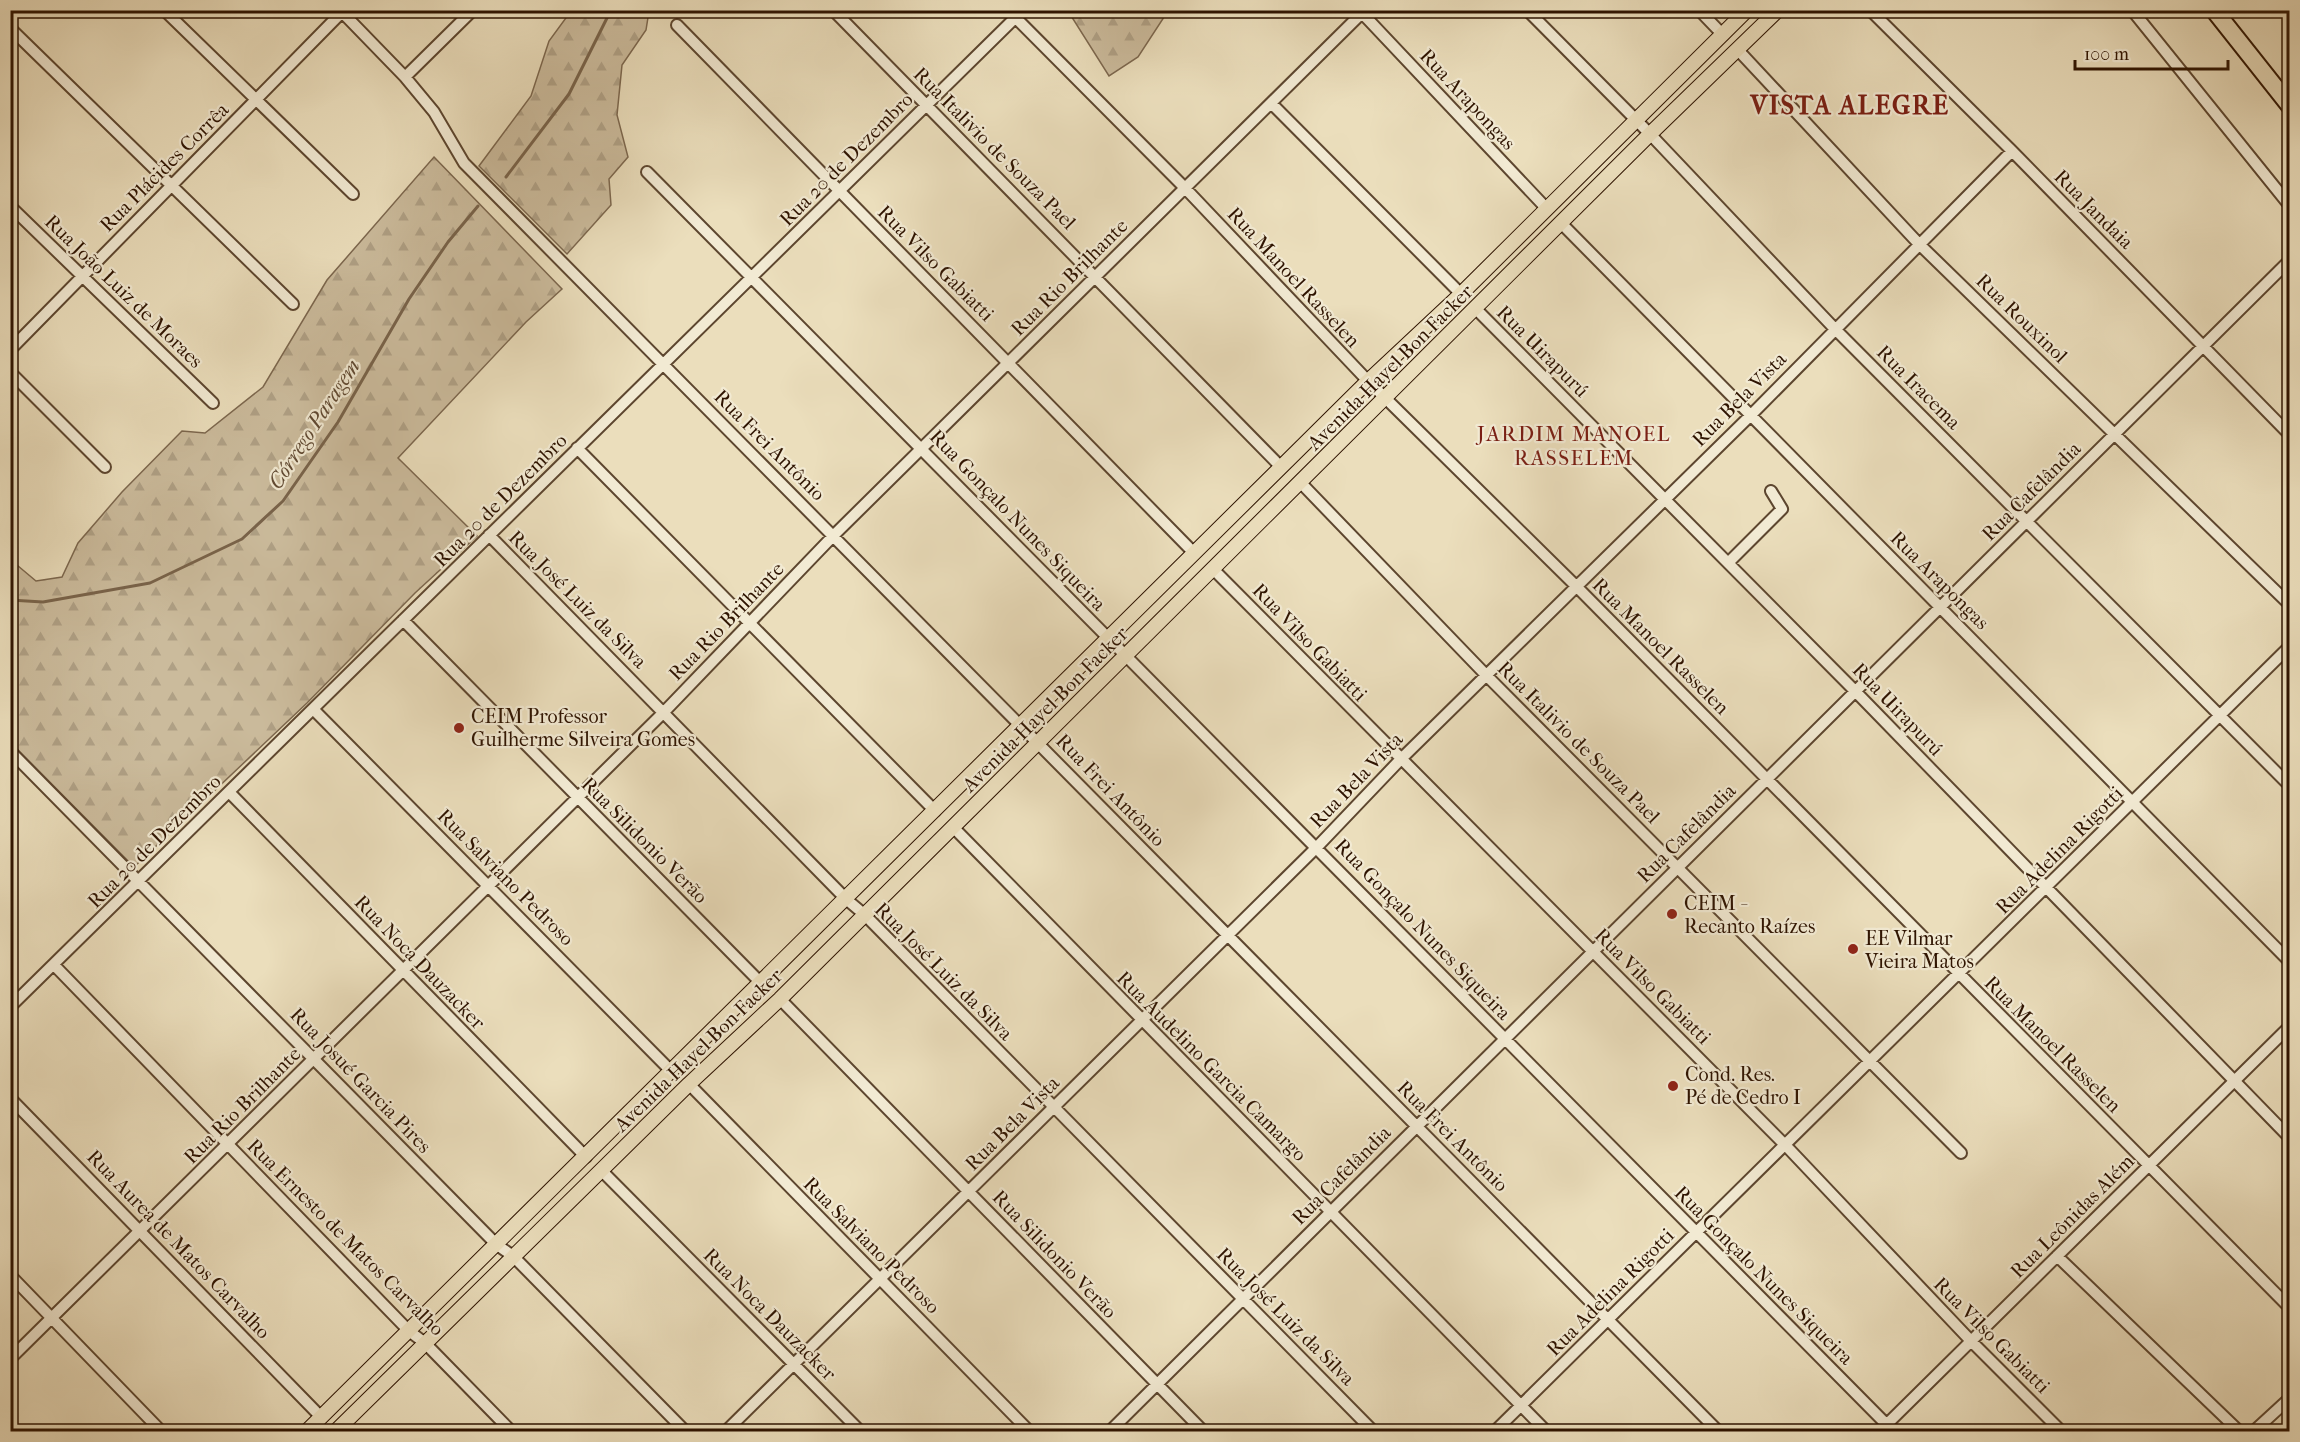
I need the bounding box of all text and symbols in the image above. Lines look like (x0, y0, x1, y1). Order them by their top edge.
scale bar (2075, 33, 2228, 71)
street label: Rua Arapongas (1415, 44, 1520, 155)
text: 100 m (2084, 44, 2129, 65)
street label: Rua Italivio de Souza Pael (909, 62, 1081, 235)
street label: Rua 20 de Dezembro (775, 88, 918, 231)
district label: VISTA ALEGRE (1749, 90, 1950, 121)
street label: Rua Plácides Corrêa (95, 98, 234, 236)
street label: Rua Jandaia (2049, 165, 2138, 254)
street label: Rua Vilso Gabiatti (873, 201, 998, 326)
street label: Rua Manoel Rasselen (1223, 202, 1365, 353)
street label: Rua João Luiz de Moraes (40, 210, 207, 373)
street label: Rua Rio Brilhante (1006, 214, 1133, 341)
street label: Rua Rouxinol (1971, 269, 2072, 368)
street label: Avenida Hayel Bon Facker (1302, 280, 1478, 456)
street label: Rua Uirapurú (1492, 301, 1594, 402)
street label: Rua Iracema (1872, 341, 1966, 435)
street label: Rua Bela Vista (1688, 347, 1792, 451)
water label: Córrego Paragem (263, 355, 365, 493)
street label: Rua Frei Antônio (709, 385, 830, 506)
district label: JARDIM MANOEL RASSELEM (1475, 422, 1671, 470)
street label: Rua Gonçalo Nunes Siqueira (925, 425, 1111, 616)
street label: Rua 20 de Dezembro (429, 429, 572, 572)
street label: Rua Cafelândia (1977, 437, 2086, 546)
street label: Rua José Luiz da Silva (504, 526, 652, 673)
street label: Rua Arapongas (1886, 526, 1994, 634)
street label: Rua Rio Brilhante (664, 557, 789, 685)
street label: Rua Manoel Rasselen (1588, 573, 1734, 720)
street label: Rua Vilso Gabiatti (1248, 579, 1372, 706)
street label: Avenida Hayel Bon Facker (957, 622, 1133, 798)
street label: Rua Italivio de Souza Pael (1493, 656, 1665, 829)
street label: Rua Uirapurú (1848, 658, 1948, 761)
place label: CEIM Professor Guilherme Silveira Gomes (471, 705, 695, 751)
marker: CEIM Professor Guilherme Silveira Gomes (452, 721, 466, 735)
street label: Rua Bela Vista (1305, 727, 1408, 833)
street label: Rua Frei Antônio (1051, 729, 1170, 851)
street label: Rua 20 de Dezembro (83, 770, 226, 913)
street label: Rua Silidonio Verão (577, 773, 712, 908)
street label: Rua Cafelândia (1632, 779, 1741, 888)
street label: Rua Adelina Rigotti (1991, 782, 2128, 919)
street label: Rua Salviano Pedroso (433, 804, 579, 950)
street label: Rua Gonçalo Nunes Siqueira (1330, 834, 1516, 1025)
street label: Rua Noca Dauzacker (350, 891, 490, 1034)
place label: CEIM - Recanto Raízes (1684, 892, 1815, 938)
street label: Rua José Luiz da Silva (870, 898, 1018, 1045)
marker: CEIM - Recanto Raízes (1665, 907, 1679, 921)
street label: Rua Vilso Gabiatti (1590, 924, 1715, 1049)
place label: EE Vilmar Vieira Matos (1864, 927, 1974, 973)
marker: EE Vilmar Vieira Matos (1846, 942, 1860, 956)
street label: Avenida Hayel Bon Facker (609, 964, 787, 1137)
street label: Rua Audelino Garcia Camargo (1112, 967, 1311, 1166)
street label: Rua Manoel Rasselen (1980, 971, 2126, 1118)
street label: Rua Josué Garcia Pires (285, 1003, 436, 1158)
street label: Rua Rio Brilhante (179, 1042, 306, 1169)
place label: Cond. Res. Pé de Cedro I (1685, 1063, 1801, 1109)
street label: Rua Bela Vista (961, 1071, 1065, 1175)
street label: Rua Frei Antônio (1392, 1076, 1513, 1197)
marker: Cond. Res. Pé de Cedro I (1666, 1079, 1680, 1093)
street label: Rua Cafelândia (1287, 1121, 1396, 1230)
street label: Rua Ernesto de Matos Carvalho (242, 1134, 449, 1341)
street label: Rua Aurea de Matos Carvalho (82, 1145, 275, 1344)
street label: Rua Leônidas Além (2006, 1150, 2139, 1283)
street label: Rua Salviano Pedroso (799, 1172, 945, 1318)
street label: Rua Gonçalo Nunes Siqueira (1670, 1181, 1858, 1370)
street label: Rua Silidonio Verão (988, 1186, 1122, 1323)
street label: Rua Adelina Rigotti (1542, 1224, 1679, 1361)
street label: Rua José Luiz da Silva (1212, 1243, 1360, 1390)
street label: Rua Noca Dauzacker (699, 1244, 841, 1386)
street label: Rua Vilso Gabiatti (1929, 1273, 2054, 1398)

